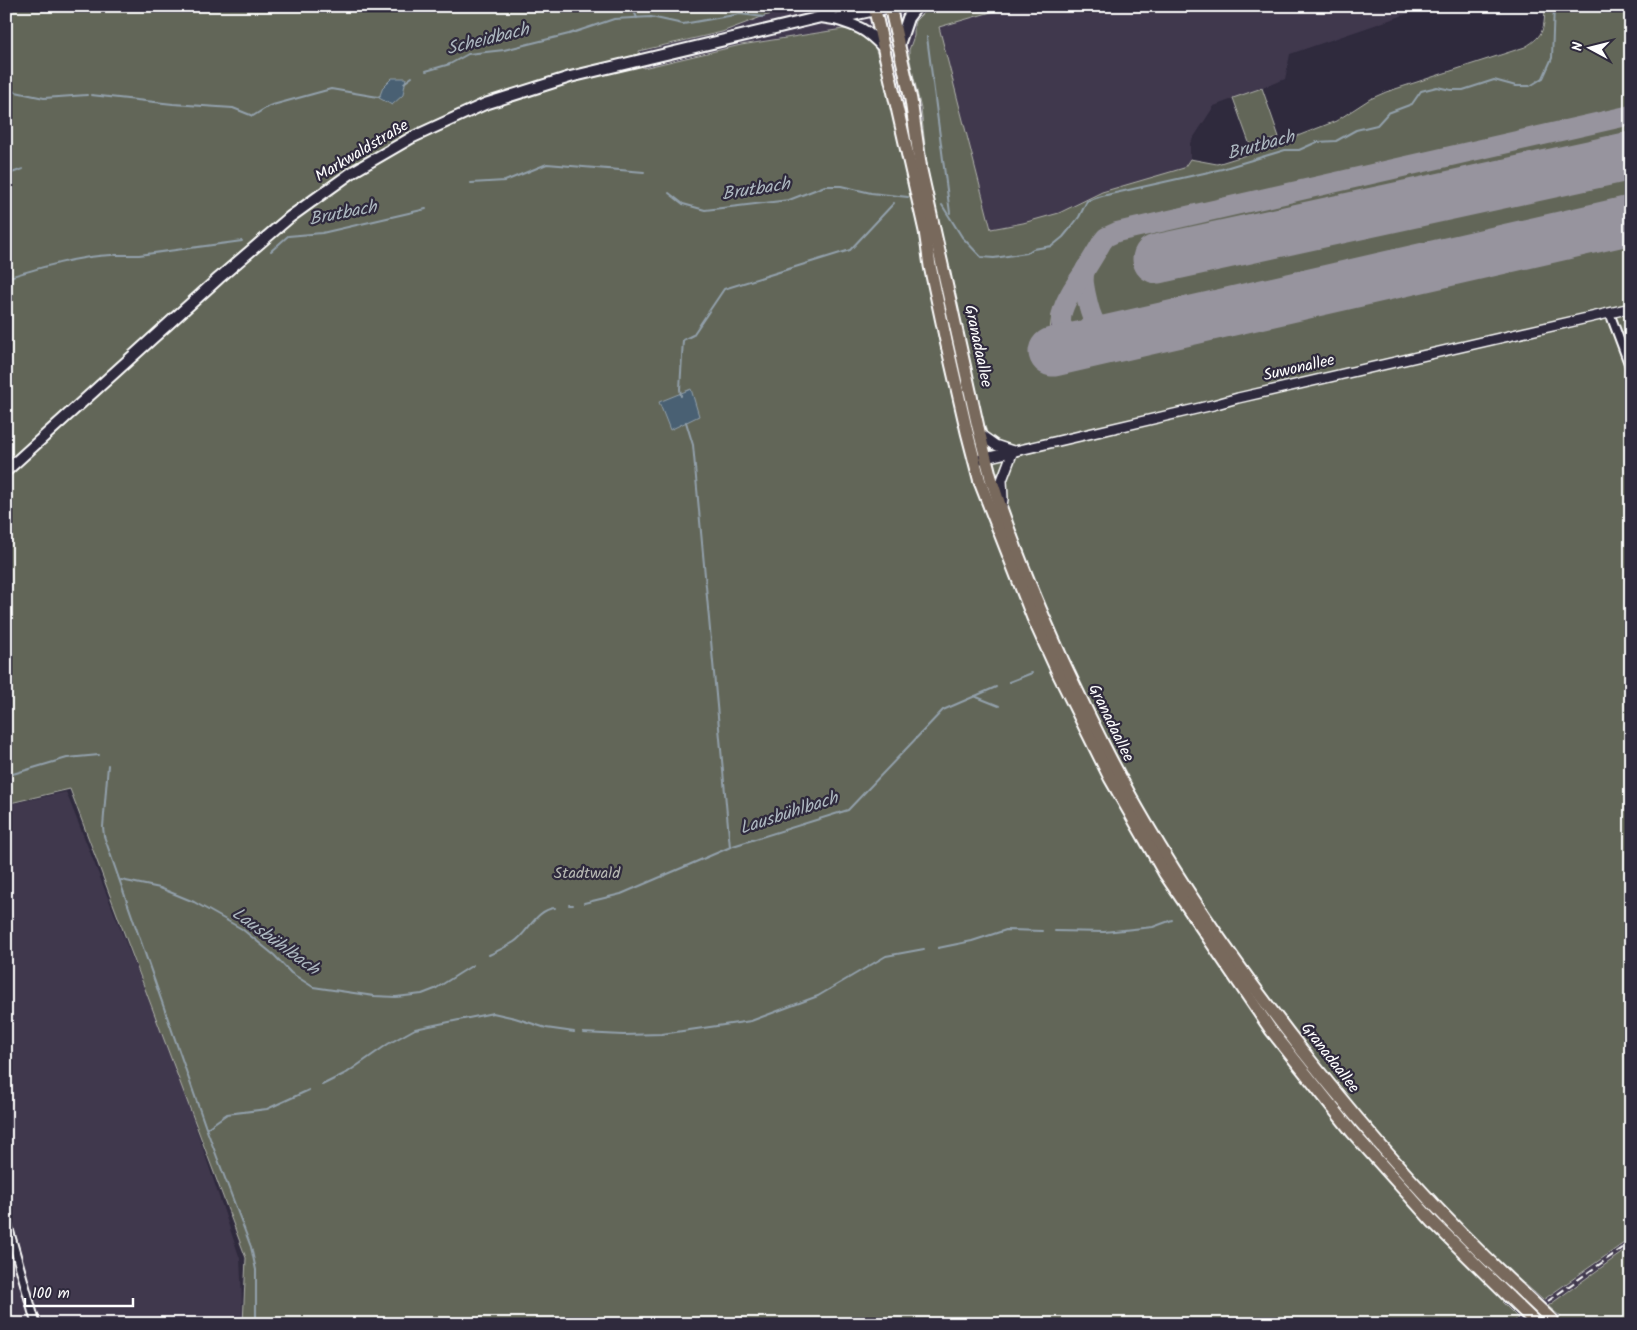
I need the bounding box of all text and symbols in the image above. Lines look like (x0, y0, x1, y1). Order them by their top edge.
water label: Scheidbach (444, 15, 534, 64)
north arrow (1564, 22, 1614, 72)
text: N (1567, 41, 1590, 52)
street label: Markwaldstraße (310, 113, 414, 189)
water label: Brutbach (1224, 123, 1299, 169)
water label: Brutbach (720, 170, 793, 210)
water label: Brutbach (307, 193, 381, 235)
street label: Granadaallee (957, 302, 999, 390)
street label: Suwonallee (1261, 348, 1337, 388)
street label: Granadaallee (1081, 680, 1141, 766)
water label: Lausbühlbach (736, 784, 843, 844)
park label: Stadtwald (554, 861, 621, 886)
water label: Lausbühlbach (225, 900, 326, 985)
street label: Granadaallee (1294, 1017, 1366, 1099)
scale bar (25, 1275, 132, 1307)
text: 100 m (32, 1282, 70, 1306)

